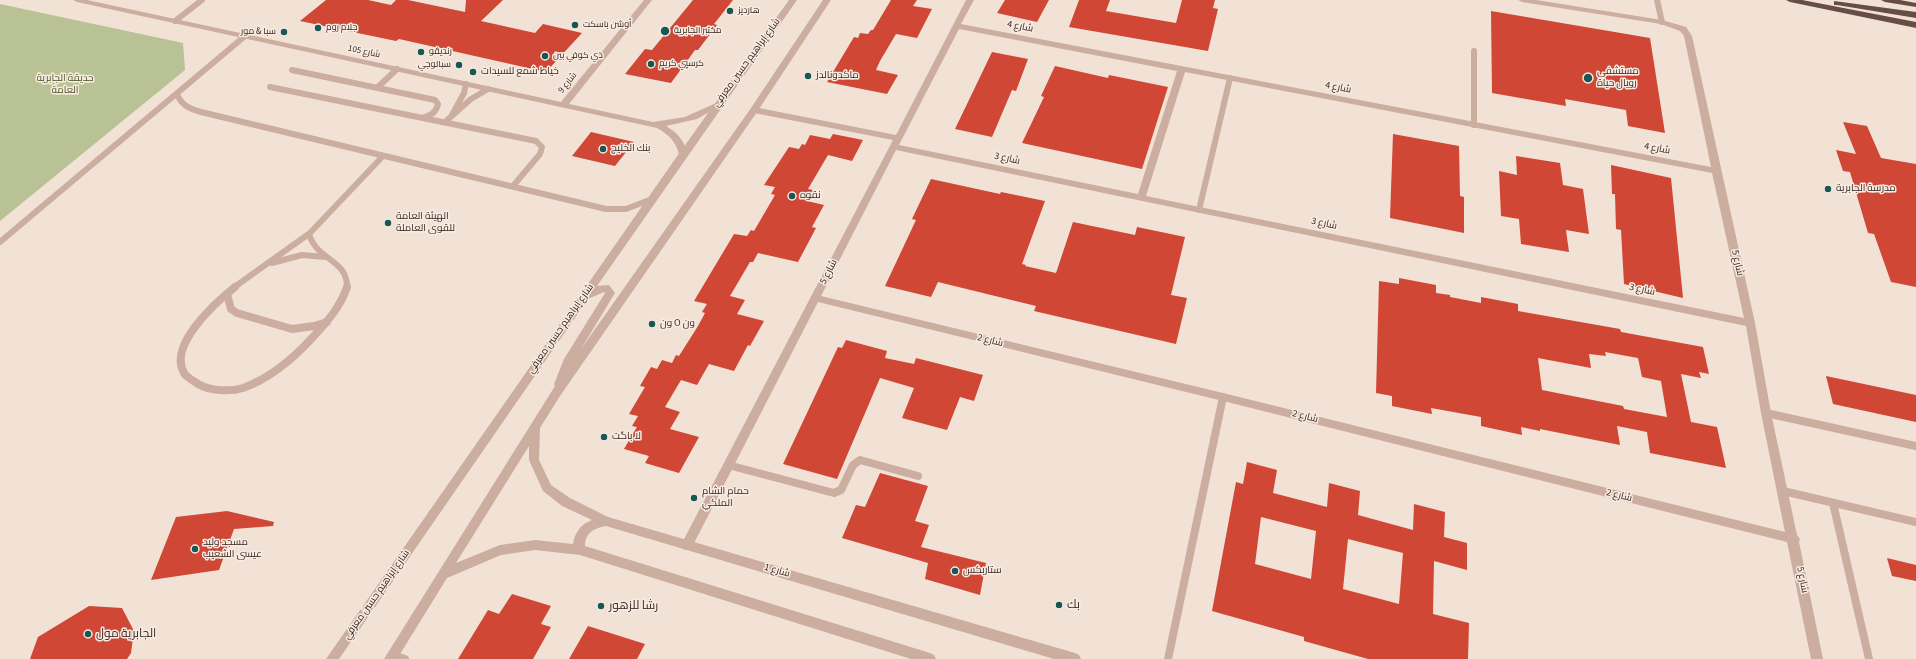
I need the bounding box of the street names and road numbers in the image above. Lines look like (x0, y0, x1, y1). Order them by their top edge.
street label: شارع إبراهيم حسين معرفي (711, 16, 783, 110)
street label: شارع 4 (1006, 19, 1034, 35)
street label: شارع 105 (347, 43, 381, 61)
street label: شارع 9 (556, 70, 580, 96)
street label: شارع 4 (1324, 80, 1352, 96)
street label: شارع 4 (1643, 141, 1671, 157)
street label: شارع 3 (993, 150, 1021, 168)
street label: شارع 3 (1310, 215, 1338, 233)
street label: شارع 5 (1728, 249, 1746, 277)
street label: شارع 5 (818, 258, 840, 286)
street label: شارع 3 (1628, 281, 1656, 299)
street label: شارع إبراهيم حسين معرفي (525, 282, 597, 376)
street label: شارع 2 (976, 332, 1004, 350)
street label: شارع 2 (1291, 408, 1319, 426)
street label: شارع 2 (1605, 487, 1633, 505)
street label: شارع إبراهيم حسين معرفي (341, 548, 413, 642)
street label: شارع 1 (763, 562, 791, 580)
street label: شارع 5 (1794, 566, 1810, 594)

